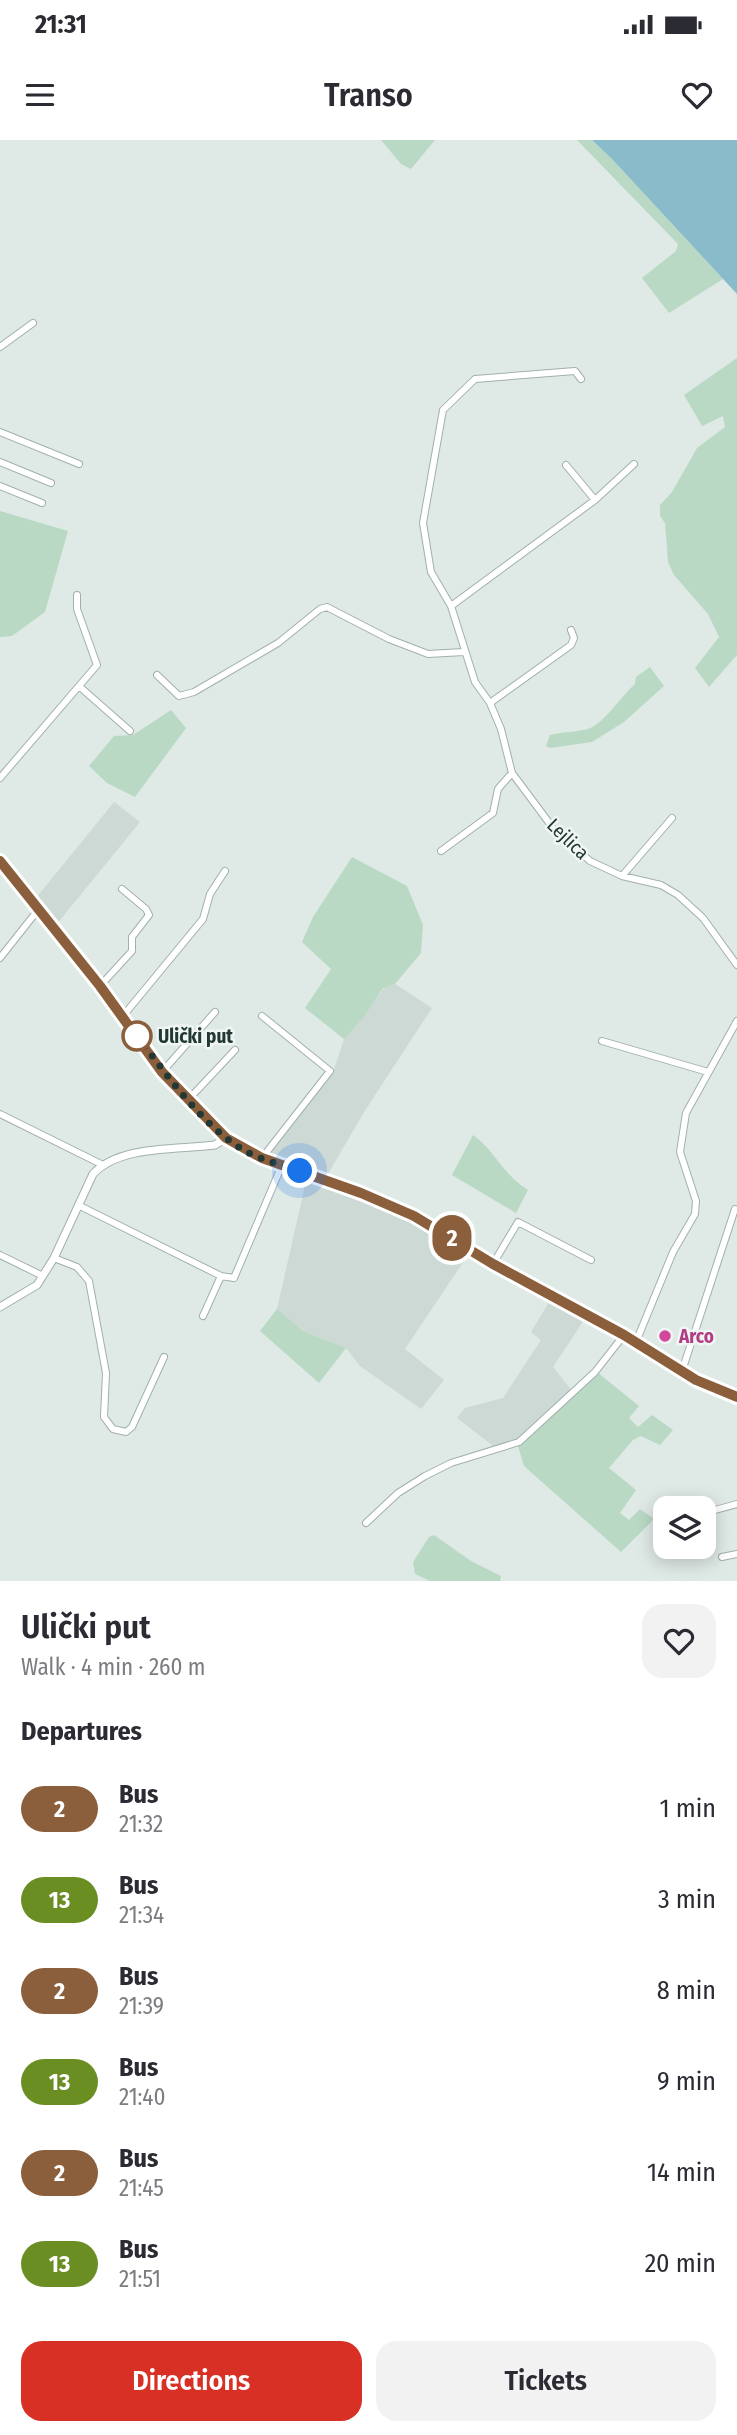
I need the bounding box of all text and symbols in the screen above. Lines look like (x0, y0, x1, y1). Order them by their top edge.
text: 21:31 (35, 9, 87, 40)
icon: menu (21, 76, 59, 114)
text: Transo (324, 76, 413, 114)
icon: heart (678, 76, 716, 114)
street label: Lejlica (542, 814, 594, 864)
marker: Ulički put (122, 1021, 152, 1051)
place label: Ulički put (158, 1025, 233, 1048)
your location (282, 1153, 317, 1188)
line badge: 2 (429, 1215, 475, 1261)
text: 2 (446, 1224, 458, 1252)
place label: Arco (678, 1325, 714, 1348)
marker: Arco (657, 1328, 673, 1344)
map controls (653, 1496, 716, 1559)
button: layers (653, 1496, 716, 1559)
button: heart (642, 1604, 716, 1678)
text: Ulički put (21, 1607, 151, 1647)
text: Walk · 4 min · 260 m (21, 1653, 206, 1681)
text: Departures (21, 1716, 142, 1747)
text: Bus (119, 1779, 158, 1810)
text: 1 min (660, 1793, 716, 1824)
text: 2 (54, 1795, 65, 1823)
text: 21:32 (119, 1810, 163, 1838)
text: Bus (119, 1870, 158, 1901)
text: 3 min (658, 1884, 716, 1915)
text: 13 (49, 1886, 70, 1914)
text: 21:34 (119, 1901, 164, 1929)
text: Bus (119, 1961, 158, 1992)
text: 8 min (657, 1975, 716, 2006)
text: 2 (54, 1977, 65, 2005)
text: 21:39 (119, 1992, 164, 2020)
text: Bus (119, 2052, 158, 2083)
text: 9 min (657, 2066, 716, 2097)
text: 13 (49, 2068, 70, 2096)
text: 21:40 (119, 2083, 165, 2111)
text: Bus (119, 2143, 158, 2174)
text: 14 min (647, 2157, 716, 2188)
text: 2 (54, 2159, 65, 2187)
text: 21:45 (119, 2174, 164, 2202)
text: Bus (119, 2234, 158, 2265)
text: 20 min (645, 2248, 716, 2279)
text: 13 (49, 2250, 70, 2278)
text: 21:51 (119, 2265, 161, 2293)
button: Directions (21, 2341, 362, 2421)
button: Tickets (376, 2341, 716, 2421)

